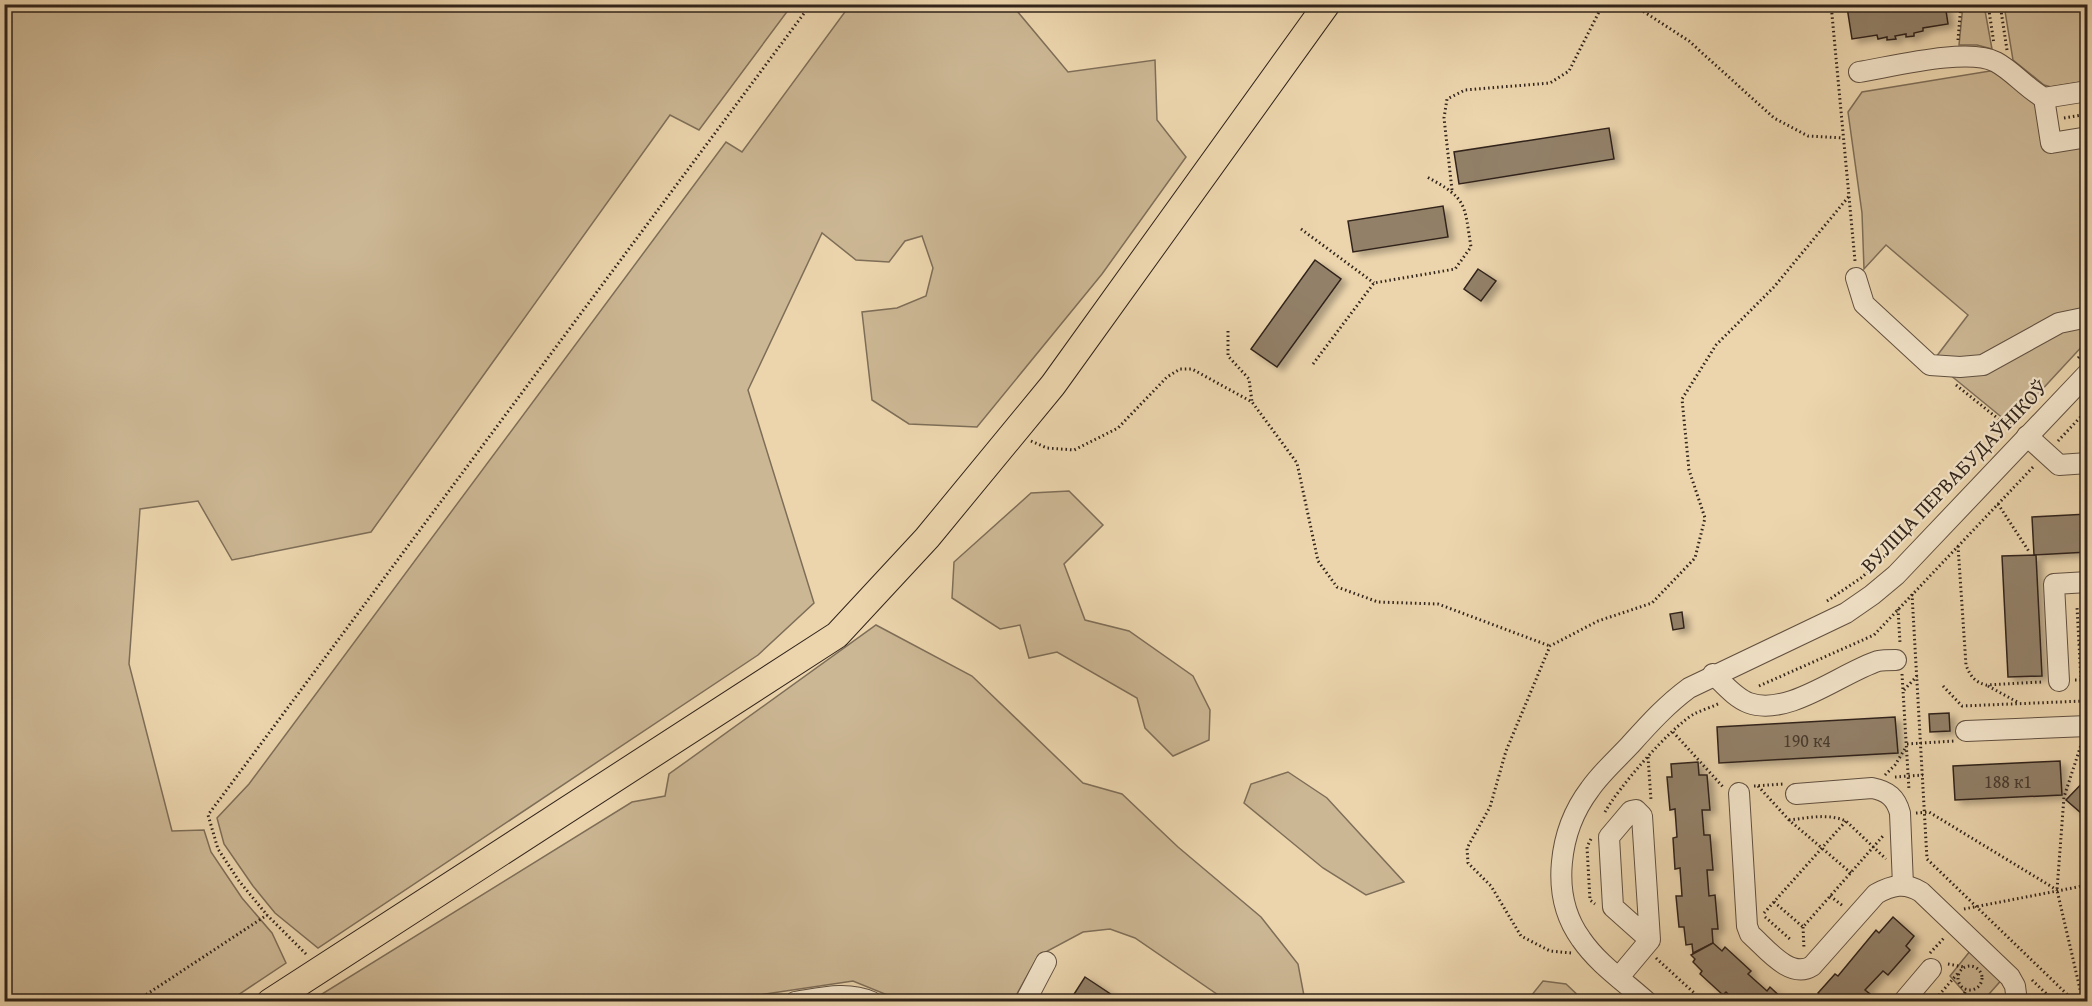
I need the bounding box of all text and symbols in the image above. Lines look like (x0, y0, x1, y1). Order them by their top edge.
street label: ВУЛІЦА ПЕРВАБУДАЎНІКОЎ (1853, 372, 2055, 580)
house number: 190 к4 (1783, 727, 1831, 754)
house number: 188 к1 (1984, 768, 2032, 795)

